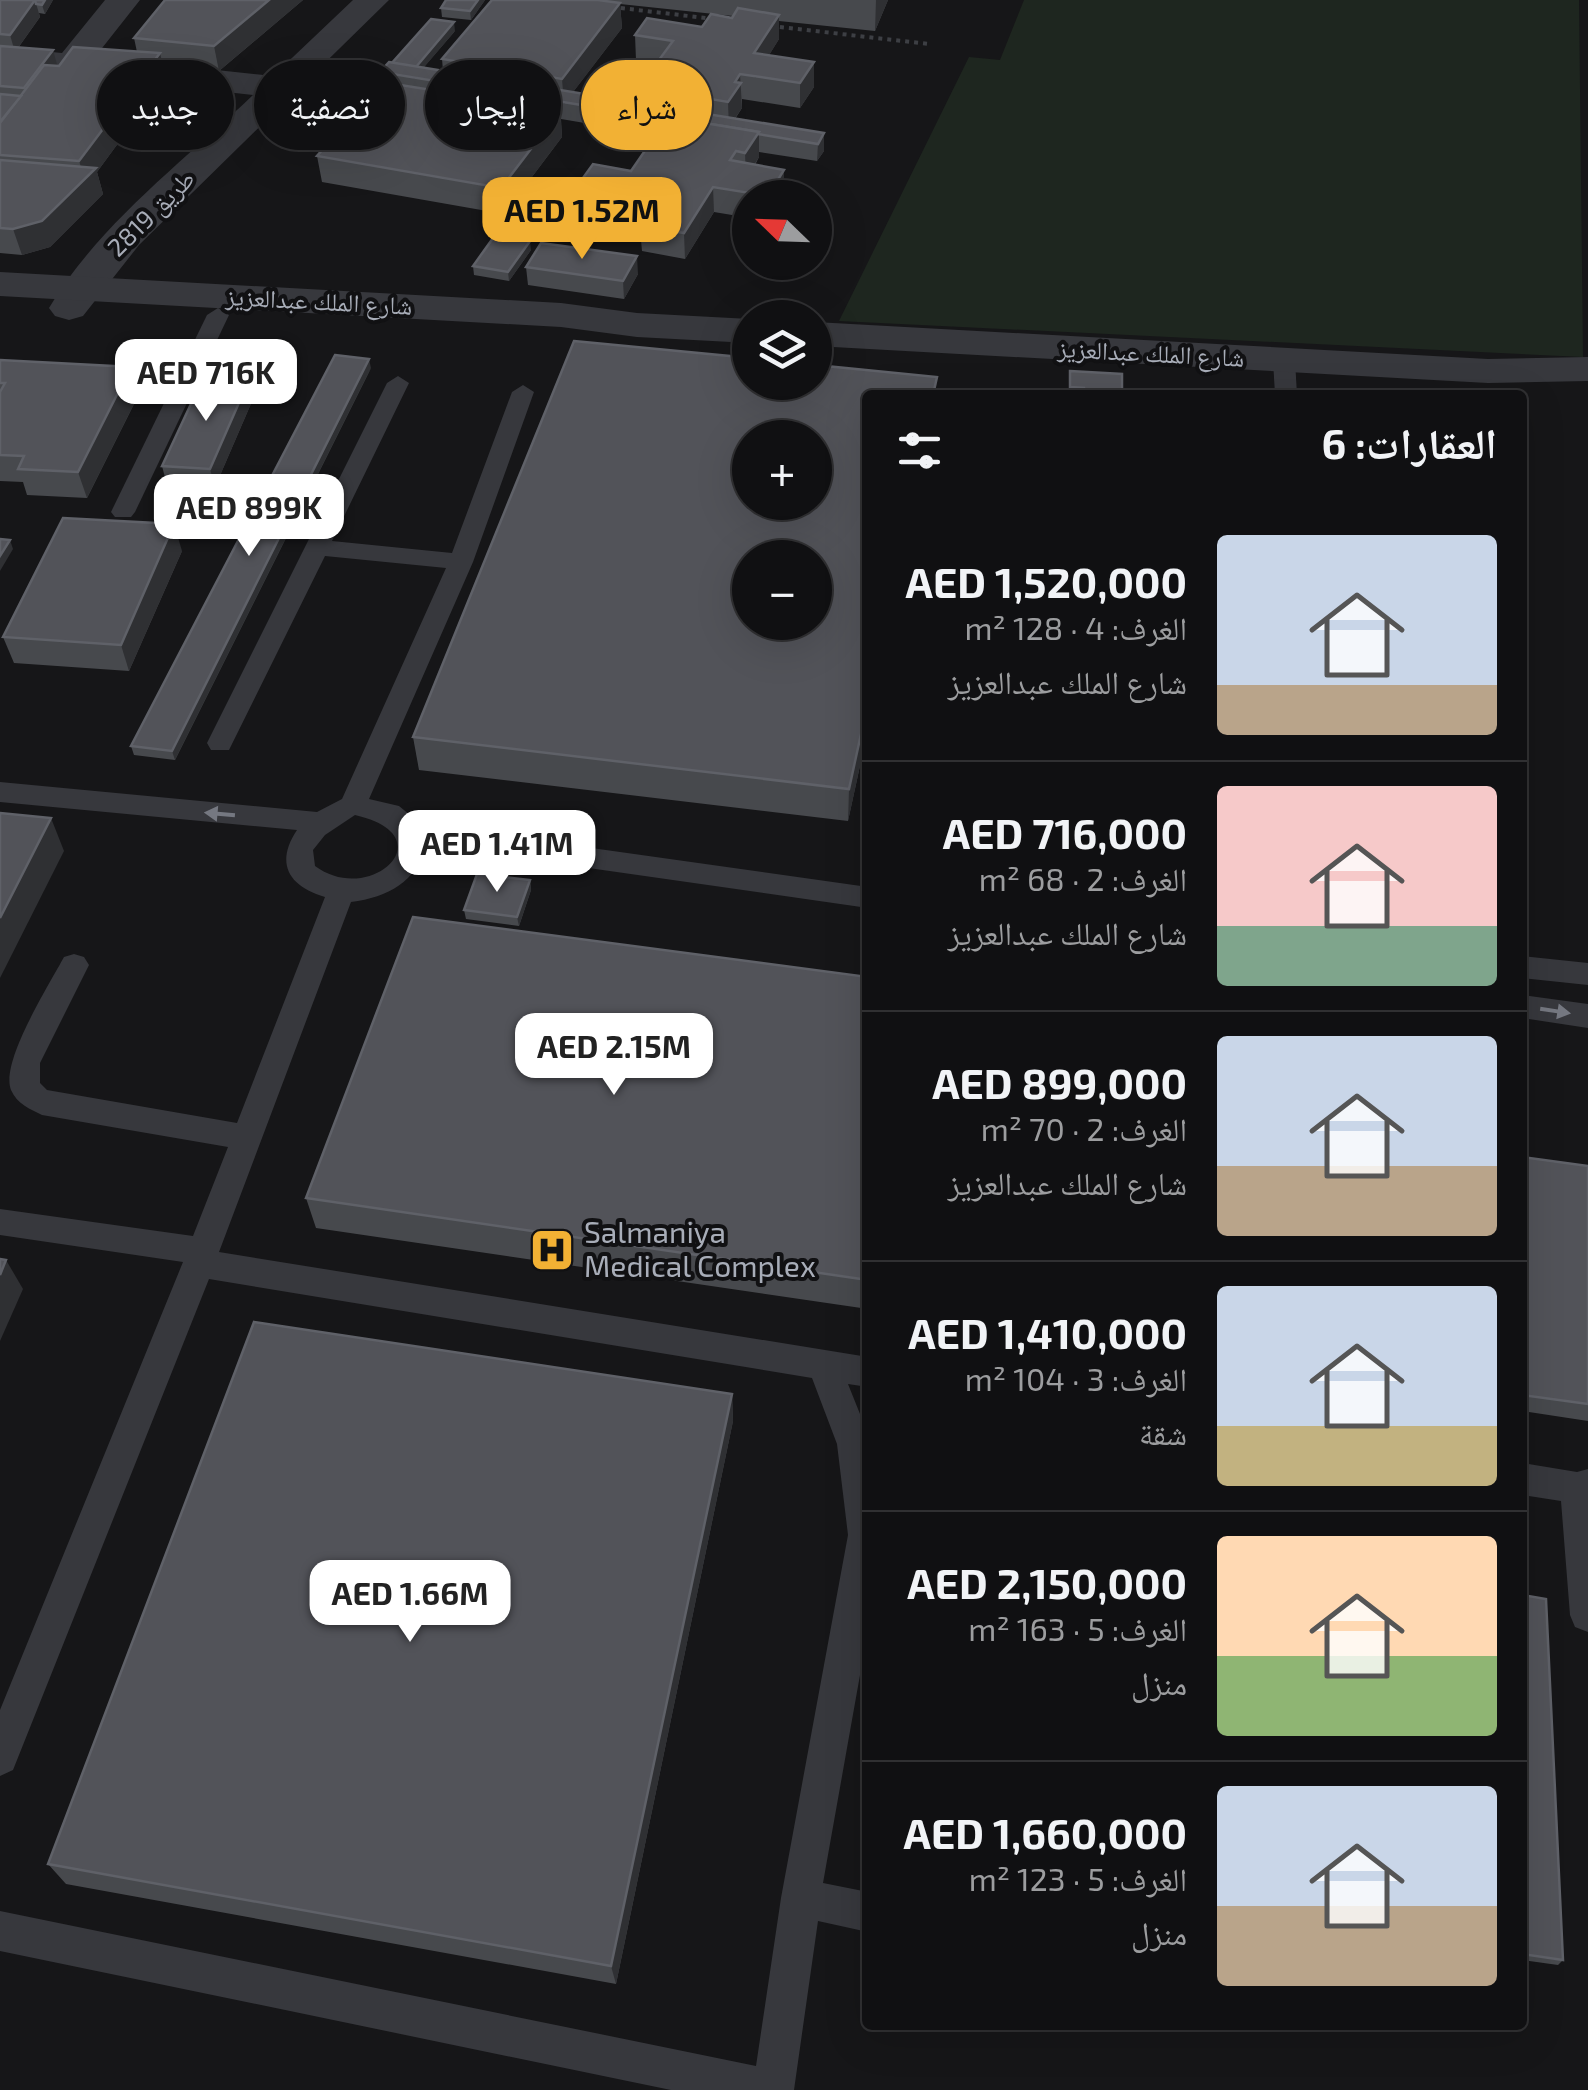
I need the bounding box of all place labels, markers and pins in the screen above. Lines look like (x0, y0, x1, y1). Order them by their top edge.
pin: AED 1.52M (468, 177, 696, 262)
pin: AED 716K (103, 339, 309, 424)
pin: AED 899K (146, 474, 352, 559)
pin: AED 1.41M (383, 810, 611, 895)
pin: AED 2.15M (500, 1013, 728, 1098)
place label: Salmaniya Medical Complex (584, 1213, 816, 1283)
hospital icon: Salmaniya Medical Complex (529, 1227, 575, 1273)
pin: AED 1.66M (296, 1560, 524, 1645)

